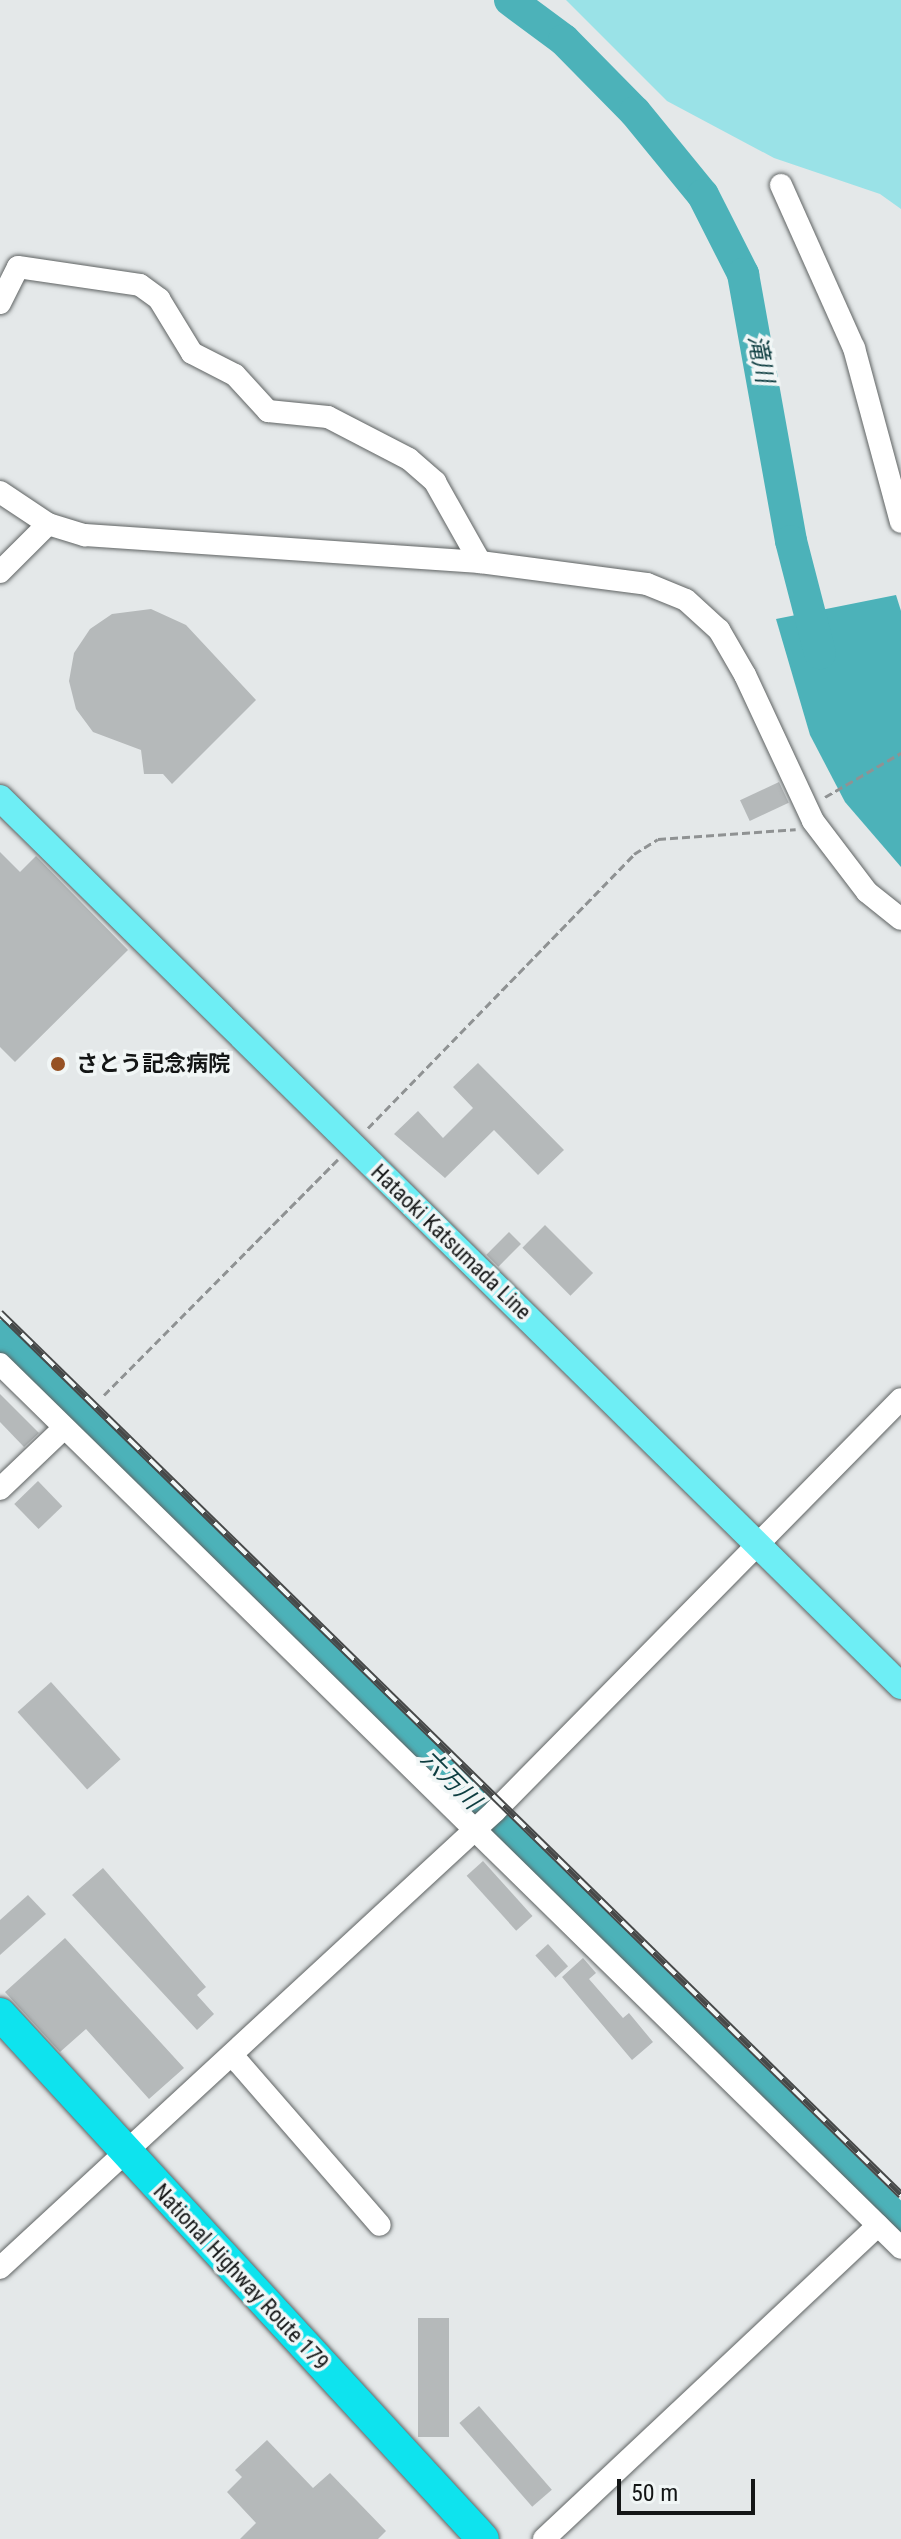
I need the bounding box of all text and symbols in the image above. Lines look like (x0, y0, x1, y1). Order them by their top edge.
water label: 滝川 (741, 333, 779, 385)
place label: さとう記念病院 (76, 1051, 230, 1077)
marker: さとう記念病院 (47, 1053, 69, 1075)
street label: Hataoki Katsumada Line (366, 1159, 536, 1325)
water label: 六万川 (414, 1744, 486, 1816)
street label: National Highway Route 179 (148, 2178, 334, 2376)
scale bar (621, 2463, 759, 2513)
text: 50 m (631, 2479, 678, 2507)

